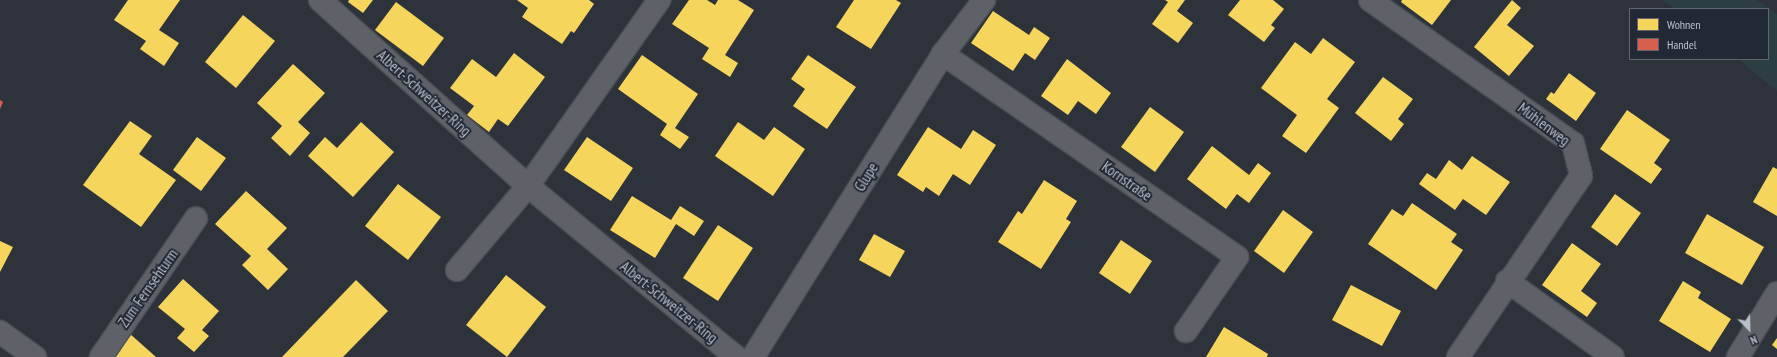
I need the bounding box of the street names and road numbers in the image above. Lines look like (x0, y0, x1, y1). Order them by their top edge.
street label: Albert-Schweitzer-Ring (373, 46, 475, 140)
street label: Mühlenweg (1515, 99, 1573, 149)
street label: Kornstraße (1099, 157, 1155, 205)
street label: Glupe (850, 159, 882, 195)
street label: Zum Fernsehturm (114, 245, 182, 331)
street label: Albert-Schweitzer-Ring (617, 257, 721, 347)

